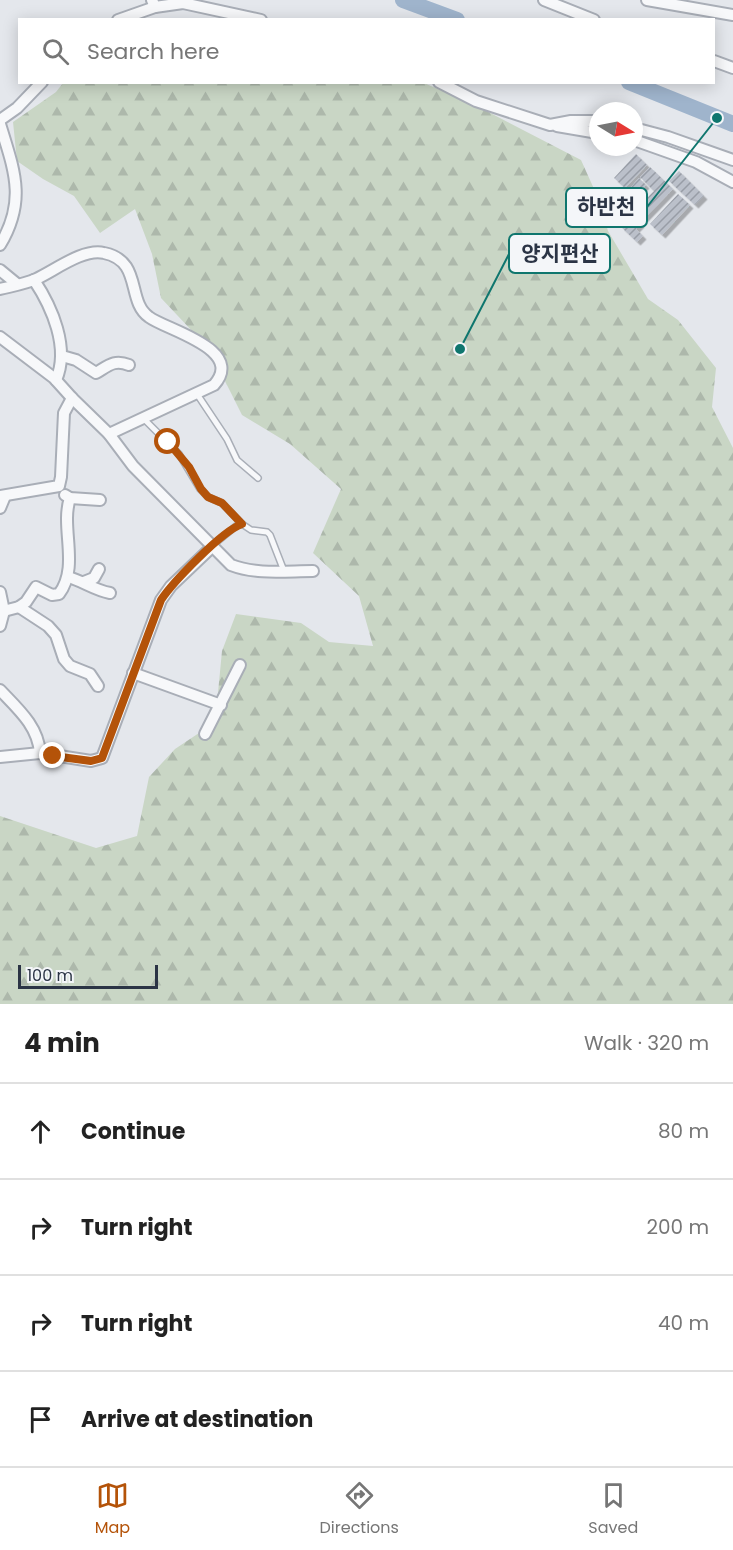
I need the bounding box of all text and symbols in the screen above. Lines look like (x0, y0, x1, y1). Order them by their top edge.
search box (18, 18, 715, 84)
icon: search (39, 35, 72, 68)
text: Search here (87, 36, 220, 67)
north arrow (589, 102, 643, 156)
callout: 하반천 (566, 188, 647, 227)
text: 하반천 (577, 192, 635, 221)
callout: 양지편산 (509, 234, 610, 273)
text: 양지편산 (521, 239, 599, 268)
route start (154, 428, 180, 454)
route end (39, 742, 65, 768)
scale bar (18, 962, 158, 989)
text: 100 m (27, 964, 73, 987)
text: 4 min (24, 1025, 100, 1061)
text: Walk · 320 m (584, 1029, 709, 1057)
icon: ahead (24, 1115, 57, 1148)
text: Continue (81, 1116, 185, 1147)
text: 80 m (658, 1117, 709, 1145)
icon: right (24, 1211, 57, 1244)
text: Turn right (81, 1212, 192, 1243)
text: 200 m (646, 1213, 709, 1241)
icon: right (24, 1307, 57, 1340)
text: Turn right (81, 1308, 192, 1339)
text: 40 m (658, 1309, 709, 1337)
icon: arrive (24, 1403, 57, 1436)
text: Arrive at destination (81, 1404, 313, 1435)
tab: Map (95, 1479, 130, 1540)
tab: Directions (320, 1479, 399, 1540)
tab: Saved (588, 1479, 638, 1540)

